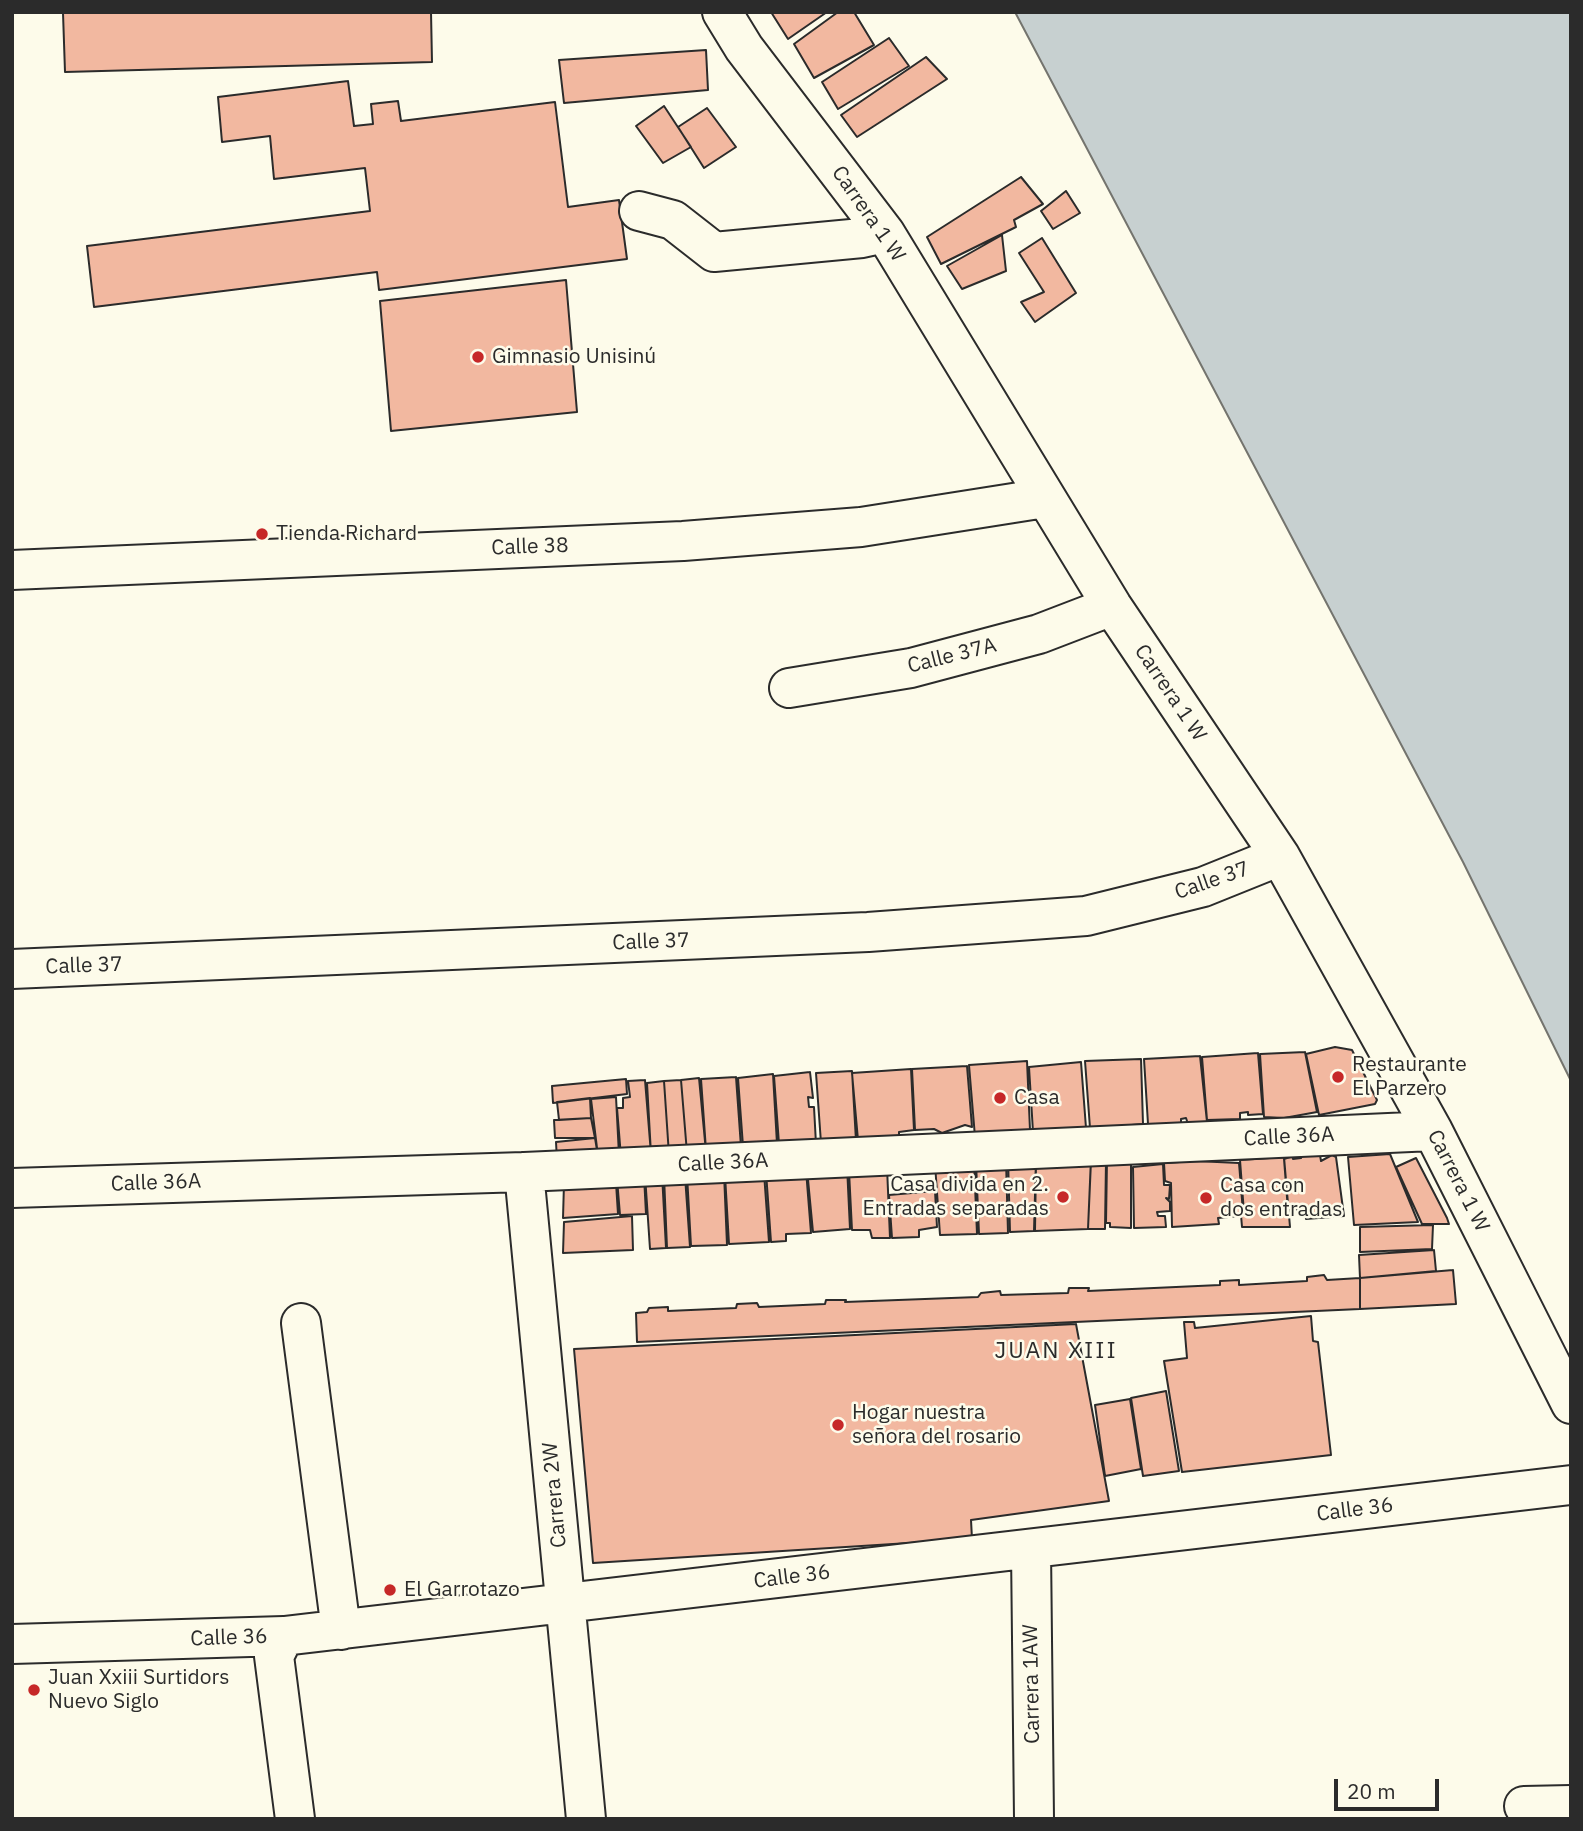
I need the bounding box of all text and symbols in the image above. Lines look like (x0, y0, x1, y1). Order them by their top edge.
street label: Carrera 1 W (826, 161, 910, 267)
place label: Gimnasio Unisinú (492, 344, 656, 370)
marker: Gimnasio Unisinú (470, 349, 486, 365)
place label: Tienda Richard (276, 521, 417, 547)
marker: Tienda Richard (254, 526, 270, 542)
street label: Calle 38 (491, 533, 569, 561)
street label: Calle 37A (905, 633, 999, 679)
street label: Carrera 1 W (1128, 640, 1212, 746)
street label: Calle 37 (1171, 857, 1253, 905)
street label: Calle 37 (612, 928, 690, 956)
street label: Calle 37 (45, 952, 123, 980)
place label: Restaurante El Parzero (1352, 1052, 1467, 1102)
marker: Restaurante El Parzero (1330, 1069, 1346, 1085)
place label: Casa (1014, 1085, 1060, 1111)
marker: Casa (992, 1090, 1008, 1106)
street label: Calle 36A (1243, 1122, 1335, 1152)
street label: Carrera 1 W (1422, 1126, 1494, 1236)
street label: Calle 36A (677, 1148, 769, 1178)
street label: Calle 36A (110, 1169, 202, 1197)
place label: Casa divida en 2. Entradas separadas (862, 1172, 1049, 1222)
place label: Casa con dos entradas (1220, 1173, 1342, 1223)
marker: Casa divida en 2. Entradas separadas (1055, 1189, 1071, 1205)
marker: Casa con dos entradas (1198, 1190, 1214, 1206)
district label: JUAN XIII (996, 1337, 1116, 1365)
place label: Hogar nuestra señora del rosario (852, 1400, 1021, 1450)
marker: Hogar nuestra señora del rosario (830, 1417, 846, 1433)
street label: Carrera 2W (538, 1441, 572, 1549)
street label: Calle 36 (1315, 1493, 1395, 1527)
street label: Calle 36 (752, 1560, 832, 1594)
place label: El Garrotazo (404, 1577, 520, 1603)
marker: El Garrotazo (382, 1582, 398, 1598)
street label: Calle 36 (190, 1624, 268, 1652)
street label: Carrera 1AW (1018, 1624, 1046, 1744)
place label: Juan Xxiii Surtidors Nuevo Siglo (48, 1665, 229, 1715)
marker: Juan Xxiii Surtidors Nuevo Siglo (26, 1682, 42, 1698)
scale bar (1338, 1764, 1443, 1808)
text: 20 m (1347, 1777, 1396, 1805)

